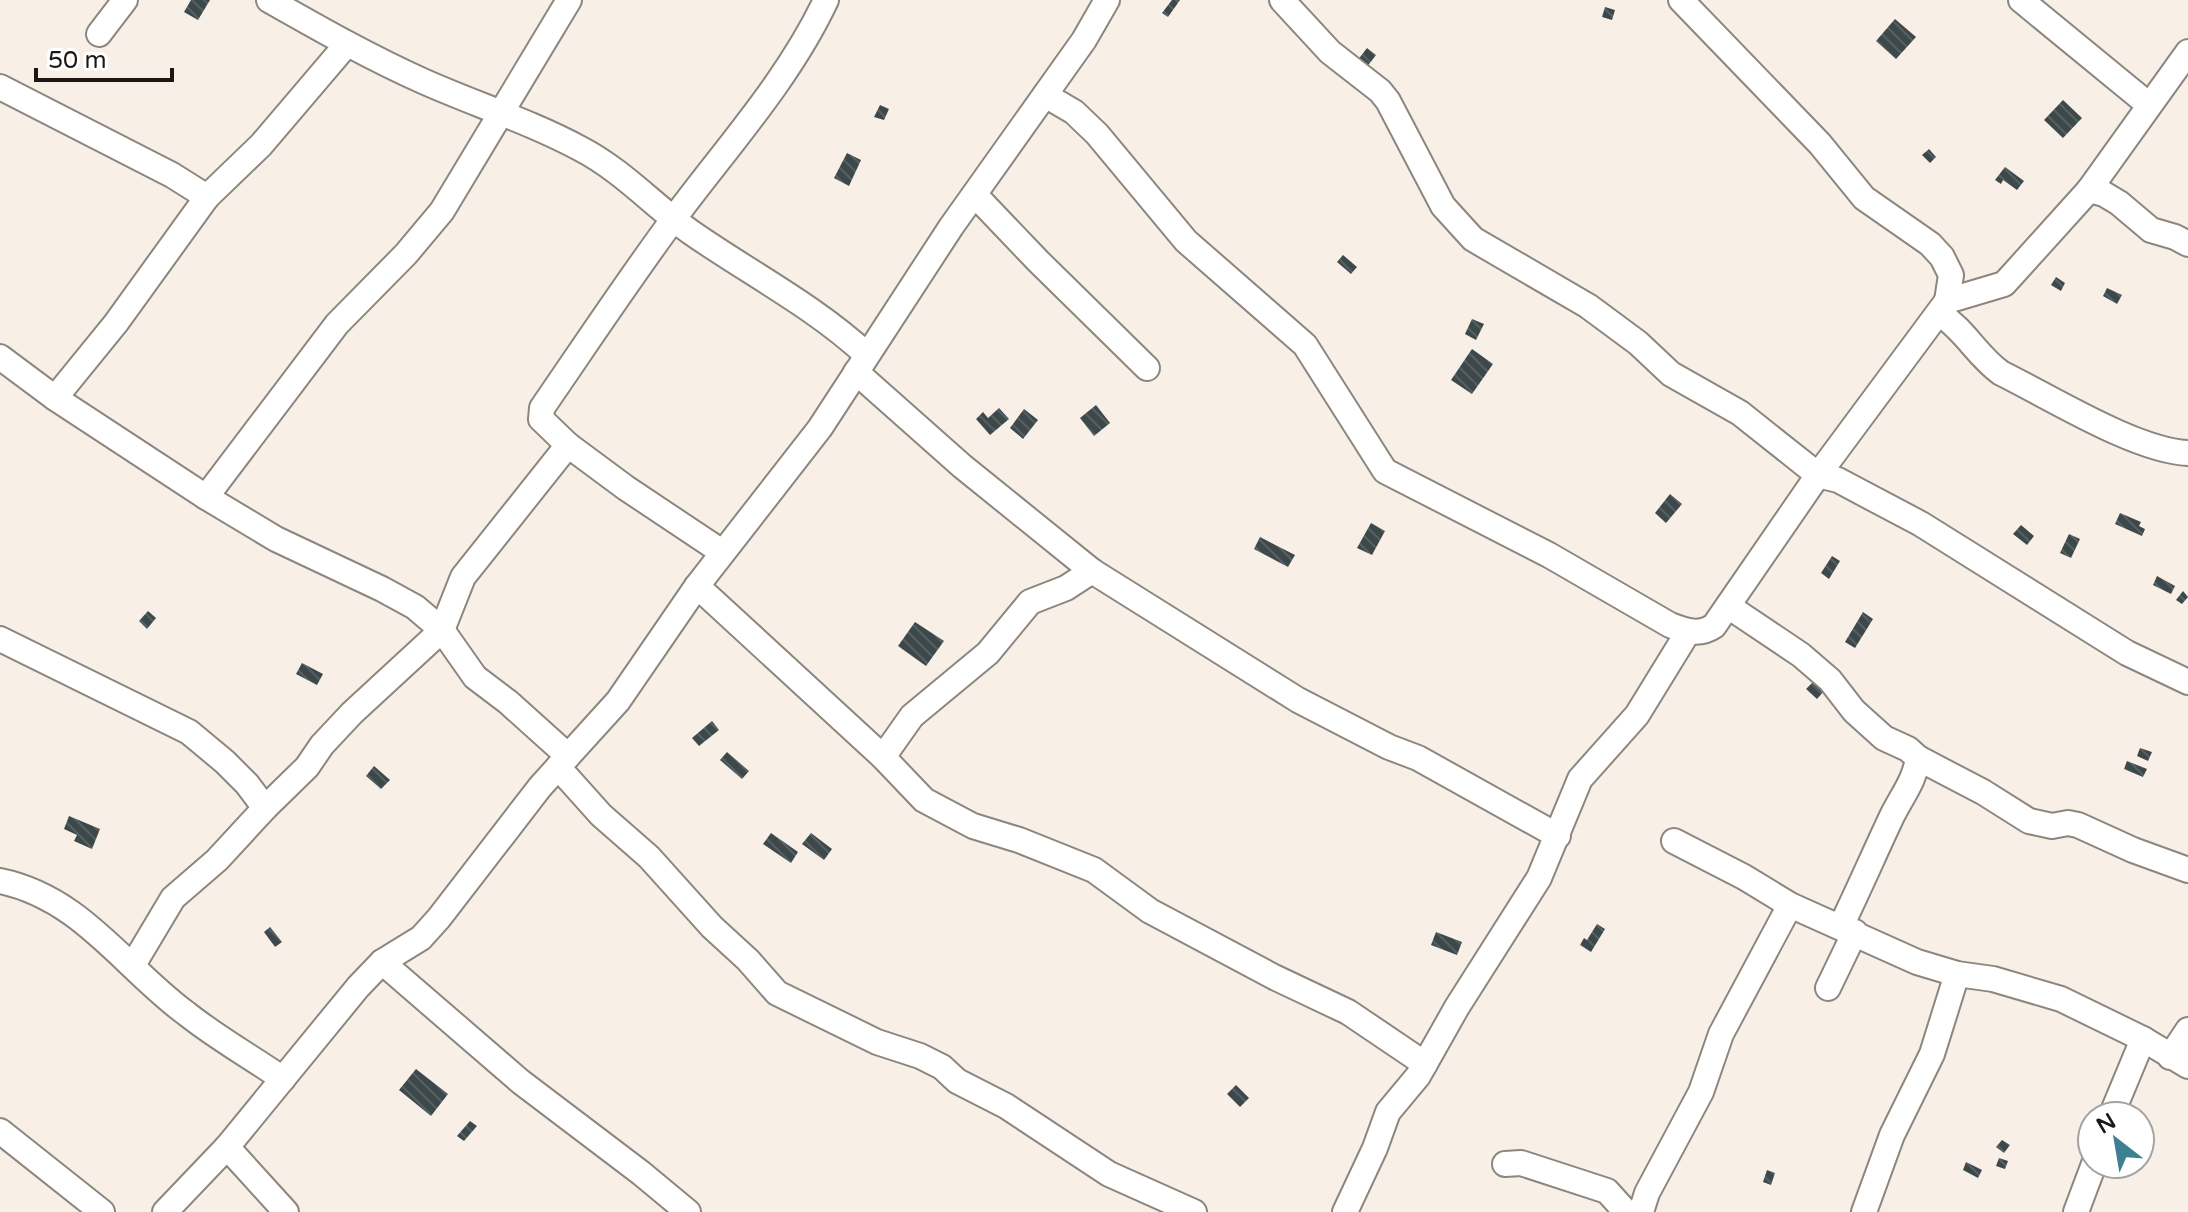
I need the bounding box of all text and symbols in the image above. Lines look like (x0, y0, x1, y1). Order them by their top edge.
scale bar (36, 32, 172, 82)
text: 50 m (48, 46, 106, 75)
north arrow (2076, 1100, 2156, 1180)
text: N (2092, 1108, 2120, 1139)

